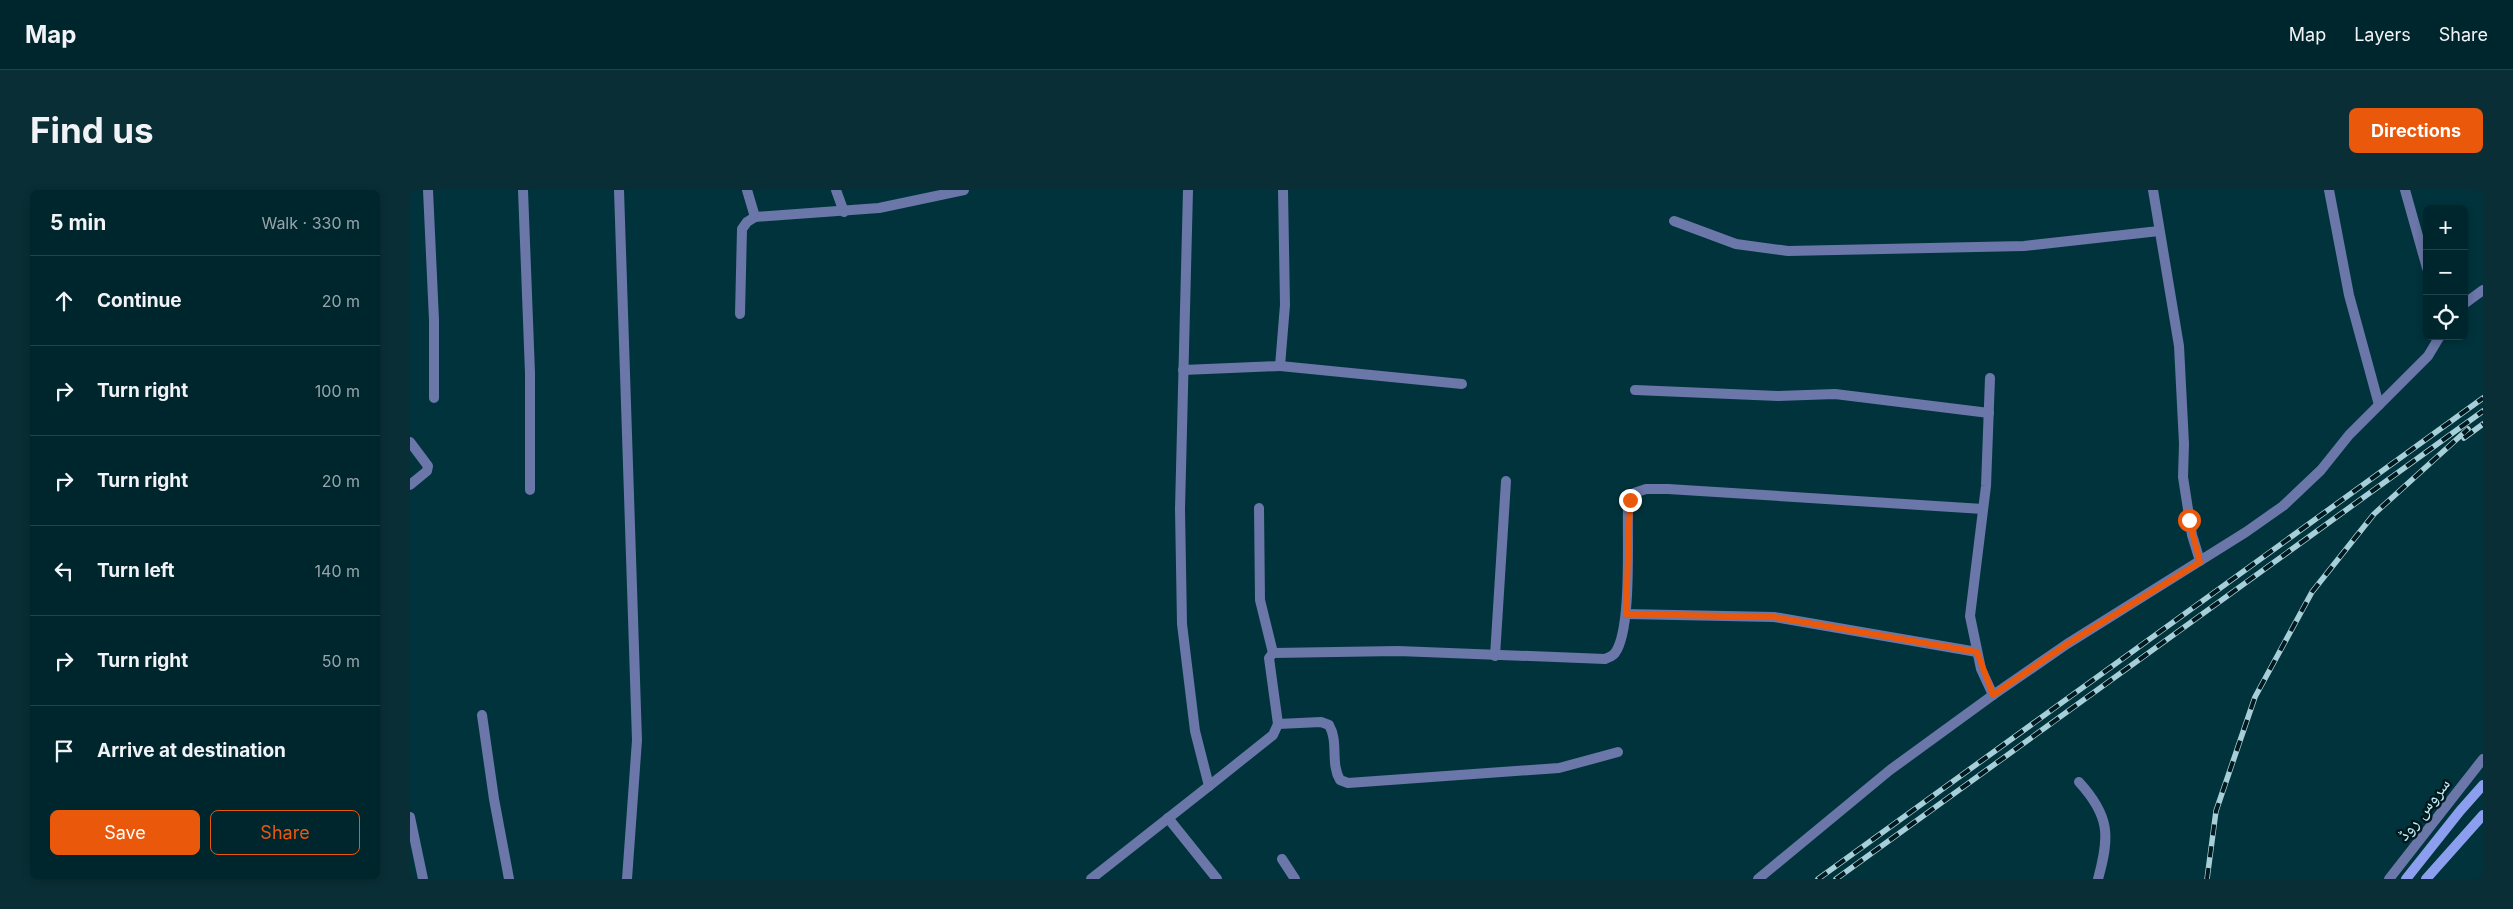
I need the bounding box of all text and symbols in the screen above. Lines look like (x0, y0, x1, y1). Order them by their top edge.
text: Map (25, 20, 76, 49)
text: Map (2289, 24, 2326, 45)
text: Layers (2354, 24, 2411, 45)
text: Share (2439, 24, 2488, 45)
button: Directions (2349, 108, 2483, 153)
text: Find us (30, 109, 154, 151)
map controls (2423, 205, 2468, 340)
button: + (2423, 205, 2468, 250)
text: 5 min (50, 210, 106, 235)
text: Walk · 330 m (261, 213, 360, 233)
button: − (2423, 250, 2468, 295)
icon: ahead (50, 287, 78, 315)
text: Continue (97, 289, 182, 312)
text: 20 m (322, 291, 360, 311)
button: locate (2423, 295, 2468, 340)
icon: right (50, 377, 78, 405)
text: Turn right (97, 379, 188, 402)
text: 100 m (315, 381, 360, 401)
icon: right (50, 467, 78, 495)
text: Turn right (97, 469, 188, 492)
text: 20 m (322, 471, 360, 491)
route end (1619, 489, 1642, 512)
route start (2178, 509, 2201, 532)
icon: left (50, 557, 78, 585)
text: Turn left (97, 559, 175, 582)
text: 140 m (315, 561, 360, 581)
icon: right (50, 647, 78, 675)
text: Turn right (97, 649, 188, 672)
text: 50 m (322, 651, 360, 671)
icon: arrive (50, 737, 78, 765)
text: Arrive at destination (97, 739, 286, 762)
street label: سروس روڈ (2392, 774, 2455, 845)
button: Save (50, 810, 200, 855)
button: Share (210, 810, 360, 855)

